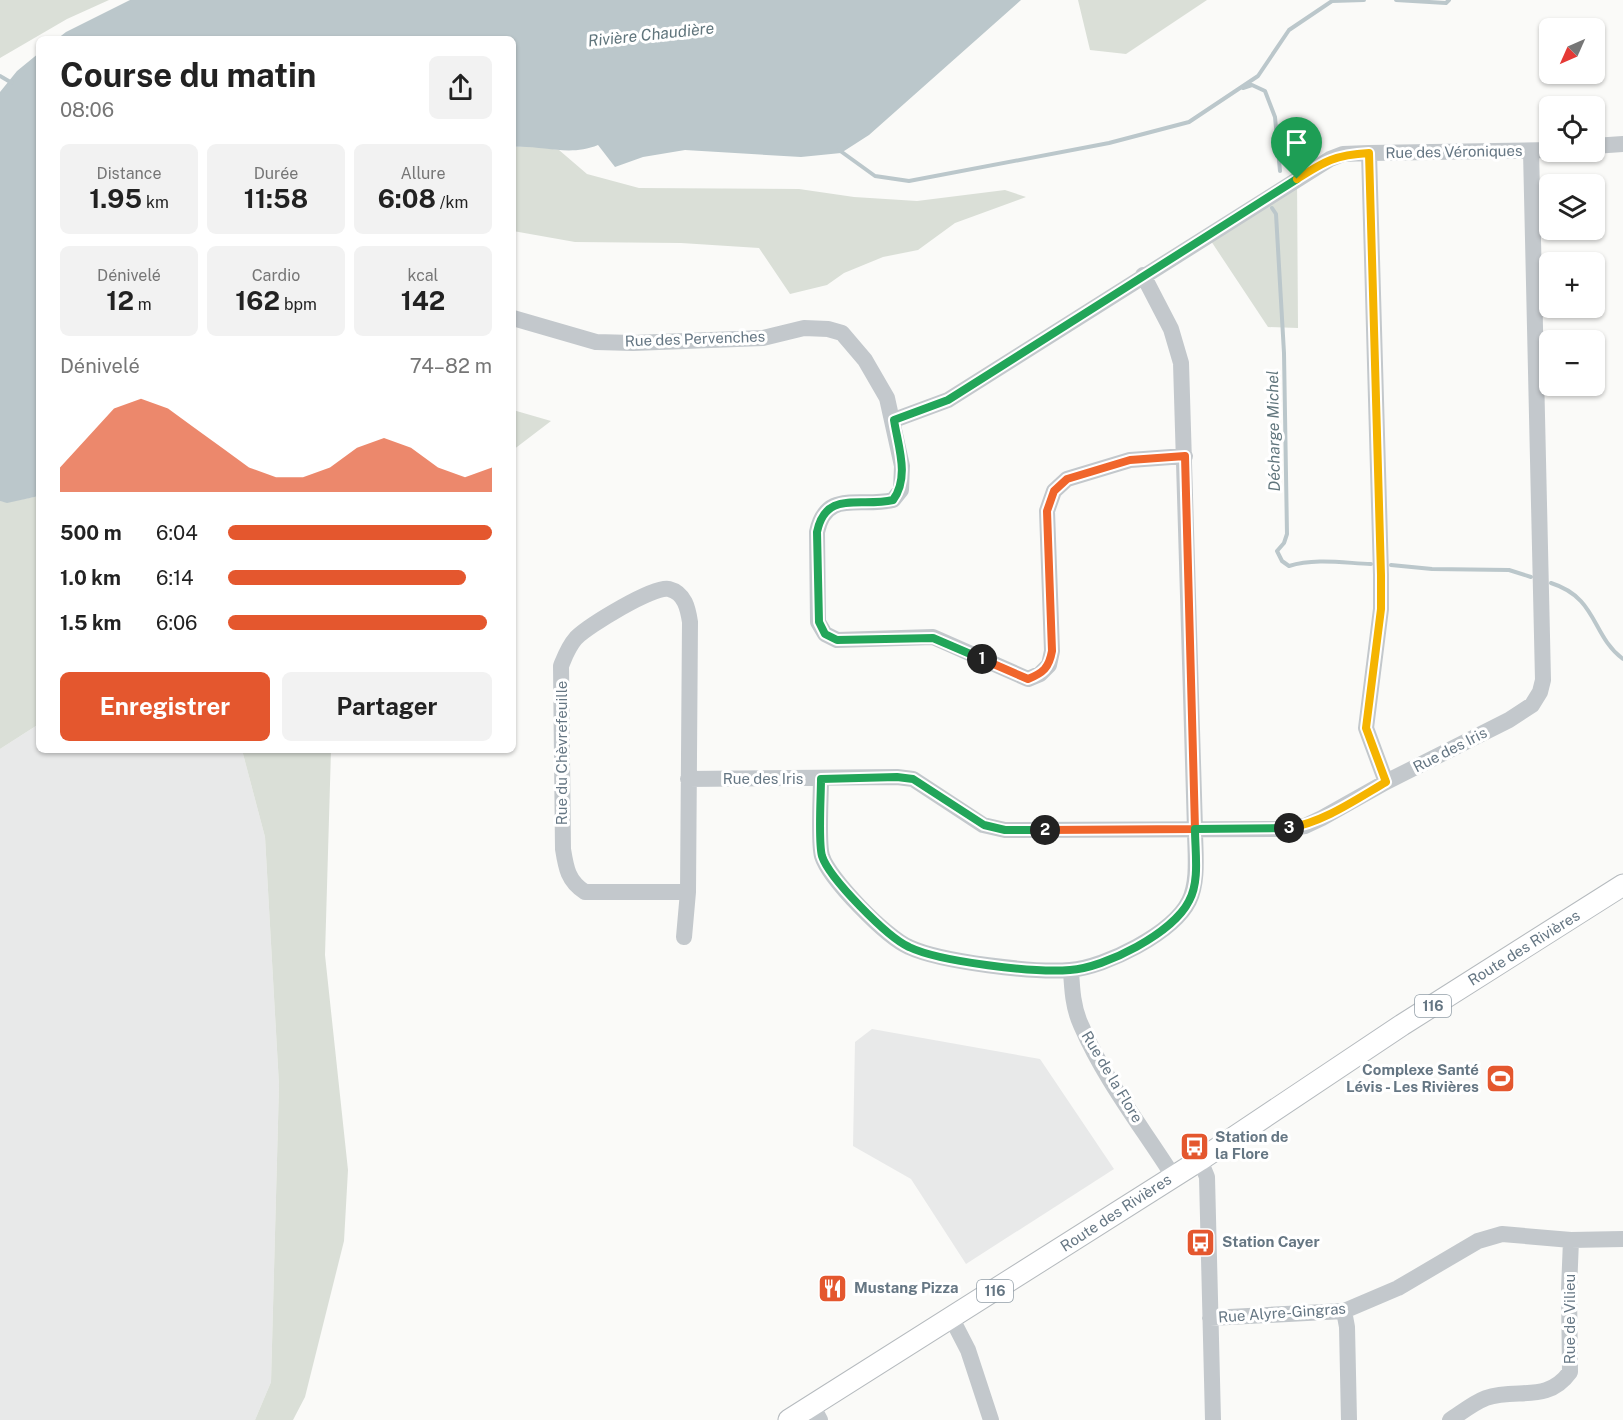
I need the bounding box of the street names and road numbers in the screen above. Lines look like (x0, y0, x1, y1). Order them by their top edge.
street label: Rue des Véroniques (1385, 142, 1523, 161)
street label: Rue des Pervenches (625, 328, 765, 349)
street label: Rue du Chèvrefeuille (553, 681, 570, 825)
street label: Rue des Iris (1410, 724, 1490, 775)
street label: Rue des Iris (723, 770, 803, 787)
street label: Route des Rivières (1465, 906, 1583, 989)
road number: 116 (1415, 995, 1451, 1017)
street label: Rue de la Flore (1078, 1028, 1146, 1126)
street label: Route des Rivières (1057, 1170, 1174, 1255)
street label: Rue de Vilieu (1561, 1274, 1578, 1364)
road number: 116 (977, 1280, 1013, 1302)
street label: Rue Alyre-Gingras (1218, 1300, 1346, 1325)

